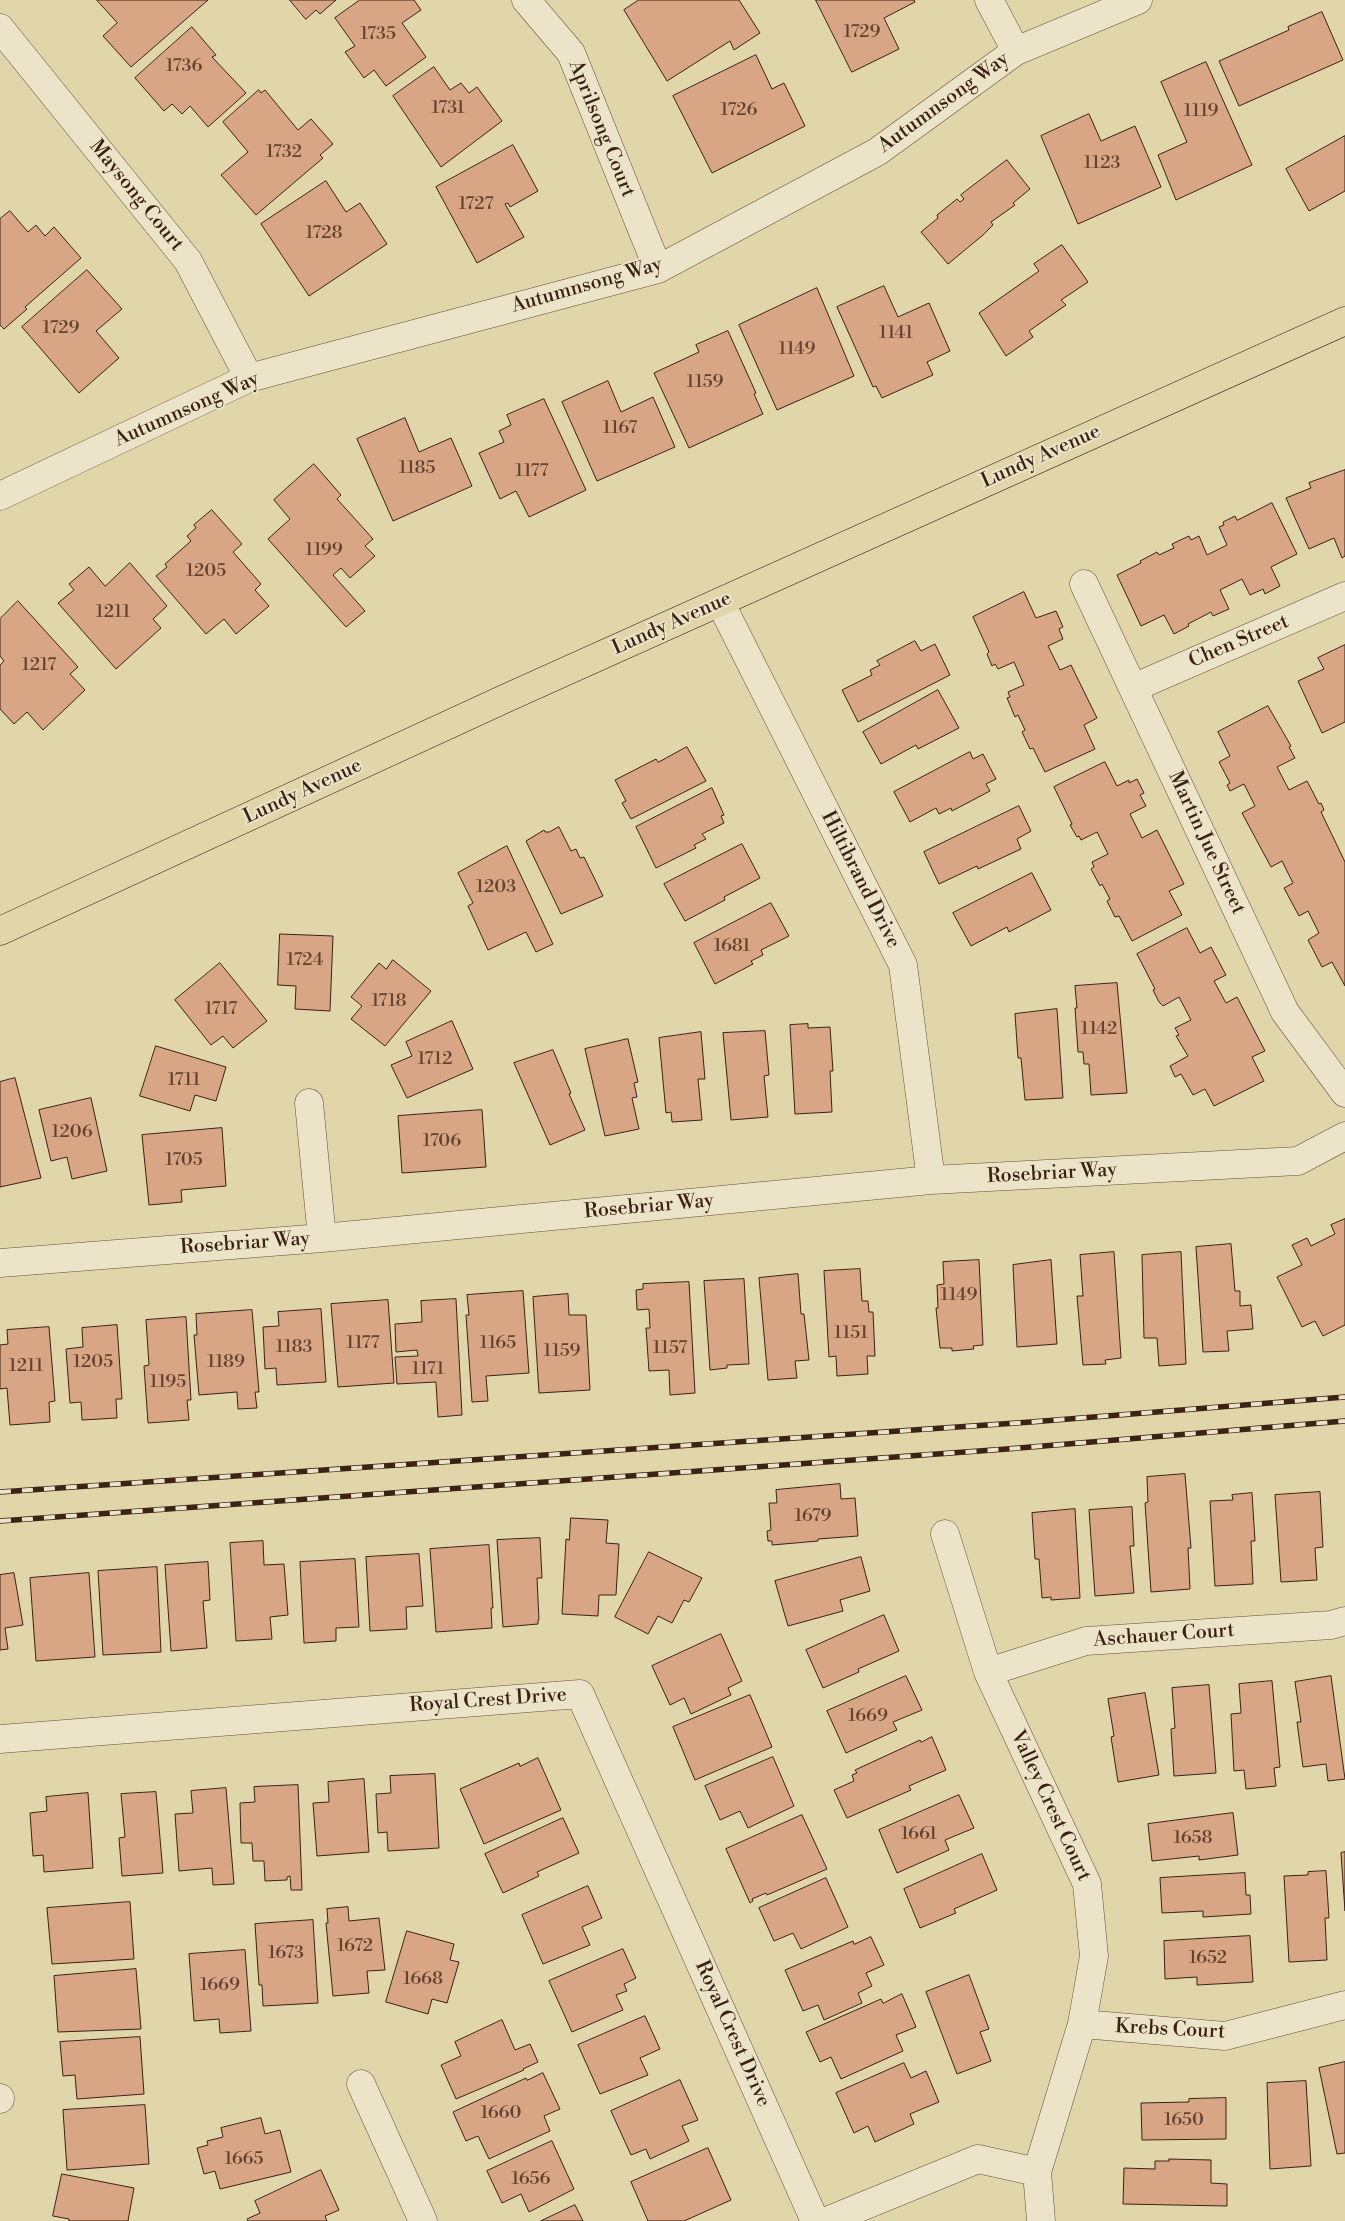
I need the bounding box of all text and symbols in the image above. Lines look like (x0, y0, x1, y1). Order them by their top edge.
house number: 1729 (844, 22, 880, 44)
house number: 1735 (360, 24, 396, 46)
street label: Autumnsong Way (874, 47, 1014, 159)
house number: 1736 (166, 56, 202, 78)
street label: Aprilsong Court (563, 57, 639, 201)
house number: 1731 (431, 98, 465, 120)
house number: 1726 (721, 100, 757, 122)
house number: 1119 (1184, 101, 1218, 123)
street label: Maysong Court (84, 135, 188, 257)
house number: 1732 (266, 142, 302, 164)
house number: 1123 (1084, 153, 1120, 175)
house number: 1727 (459, 194, 493, 216)
house number: 1728 (306, 223, 342, 245)
street label: Autumnsong Way (509, 253, 665, 319)
house number: 1729 (43, 318, 79, 340)
house number: 1141 (879, 323, 913, 345)
house number: 1149 (779, 339, 815, 361)
street label: Autumnsong Way (111, 367, 263, 453)
house number: 1159 (687, 372, 723, 394)
house number: 1167 (603, 418, 637, 440)
street label: Lundy Avenue (978, 420, 1104, 494)
house number: 1185 (399, 458, 435, 480)
house number: 1177 (515, 461, 549, 483)
house number: 1199 (305, 540, 343, 562)
house number: 1205 (186, 561, 226, 583)
street label: Lundy Avenue (609, 587, 735, 661)
house number: 1211 (96, 602, 130, 624)
street label: Chen Street (1185, 610, 1293, 674)
house number: 1217 (22, 655, 56, 677)
street label: Lundy Avenue (240, 754, 366, 830)
street label: Martin Jue Street (1162, 768, 1250, 918)
street label: Hiltibrand Drive (815, 807, 905, 953)
house number: 1203 (476, 877, 516, 899)
house number: 1681 (714, 936, 750, 958)
house number: 1724 (287, 950, 323, 972)
house number: 1718 (372, 991, 406, 1013)
house number: 1717 (205, 999, 237, 1021)
house number: 1142 (1081, 1019, 1117, 1041)
house number: 1712 (418, 1049, 452, 1071)
house number: 1711 (168, 1070, 200, 1092)
house number: 1206 (51, 1122, 93, 1144)
house number: 1706 (423, 1131, 461, 1153)
house number: 1705 (165, 1150, 203, 1172)
street label: Rosebriar Way (986, 1159, 1118, 1189)
street label: Rosebriar Way (583, 1189, 715, 1225)
street label: Rosebriar Way (179, 1227, 311, 1261)
house number: 1149 (941, 1285, 977, 1307)
house number: 1151 (834, 1323, 868, 1345)
house number: 1177 (346, 1333, 380, 1355)
house number: 1165 (480, 1333, 516, 1355)
house number: 1183 (276, 1337, 312, 1359)
house number: 1157 (653, 1338, 687, 1360)
house number: 1159 (544, 1341, 580, 1363)
house number: 1205 (73, 1352, 113, 1374)
house number: 1189 (207, 1352, 245, 1374)
house number: 1211 (9, 1356, 43, 1378)
house number: 1171 (412, 1359, 444, 1381)
house number: 1195 (150, 1372, 186, 1394)
house number: 1679 (795, 1506, 831, 1528)
street label: Aschauer Court (1093, 1619, 1235, 1653)
street label: Royal Crest Drive (409, 1684, 567, 1718)
house number: 1669 (848, 1706, 888, 1728)
street label: Valley Crest Court (1005, 1727, 1095, 1885)
house number: 1661 (901, 1824, 937, 1846)
house number: 1658 (1174, 1828, 1212, 1850)
house number: 1672 (337, 1936, 373, 1958)
house number: 1673 (268, 1943, 304, 1965)
house number: 1652 (1189, 1948, 1227, 1970)
street label: Royal Crest Drive (689, 1957, 775, 2111)
house number: 1668 (403, 1969, 443, 1991)
house number: 1669 (200, 1975, 240, 1997)
street label: Krebs Court (1114, 2015, 1226, 2045)
house number: 1660 (481, 2103, 521, 2125)
house number: 1650 (1164, 2110, 1204, 2132)
house number: 1665 (225, 2149, 263, 2171)
house number: 1656 (512, 2169, 550, 2191)

